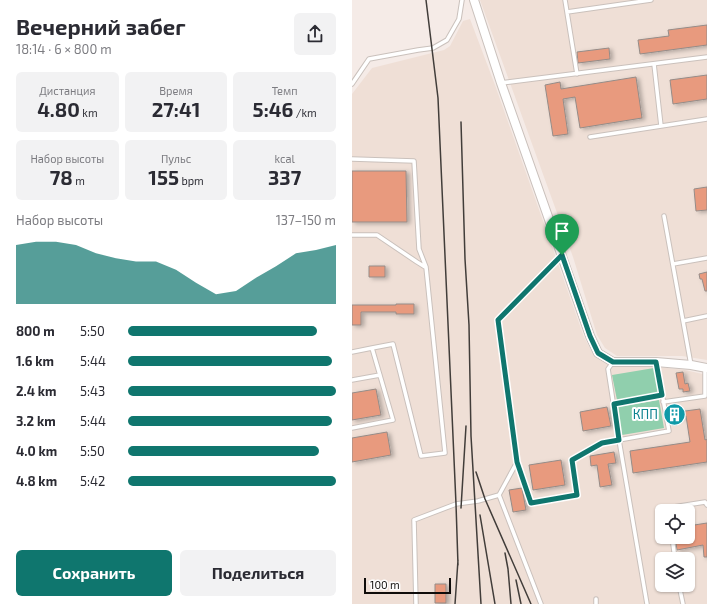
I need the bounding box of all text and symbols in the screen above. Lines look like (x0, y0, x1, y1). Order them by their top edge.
text: Вечерний забег (16, 13, 185, 39)
button: share (294, 13, 336, 55)
text: 18:14 · 6 × 800 m (16, 41, 112, 57)
text: Дистанция (39, 84, 95, 97)
text: Время (159, 84, 193, 97)
text: Темп (272, 84, 297, 97)
text: 4.80 (37, 97, 80, 121)
text: 27:41 (152, 97, 200, 121)
text: 5:46 (253, 97, 293, 121)
text: km (80, 106, 98, 119)
text: /km (293, 106, 317, 119)
text: Набор высоты (30, 152, 104, 165)
text: Пульс (161, 152, 191, 165)
text: kcal (275, 152, 295, 165)
text: 78 (50, 165, 73, 189)
text: 155 (148, 165, 179, 189)
text: 337 (268, 165, 301, 189)
text: m (73, 174, 85, 187)
text: bpm (179, 174, 204, 187)
text: Набор высоты (16, 212, 103, 228)
text: 137–150 m (276, 212, 336, 228)
pin (545, 214, 579, 255)
icon: arrive (551, 220, 573, 242)
text: 800 m (16, 323, 55, 339)
text: 5:50 (80, 323, 105, 339)
text: 1.6 km (16, 353, 54, 369)
text: 5:44 (80, 353, 106, 369)
text: 2.4 km (16, 383, 56, 399)
text: 5:43 (80, 383, 105, 399)
building icon: КПП (661, 401, 687, 427)
place label: КПП (633, 406, 658, 422)
text: 3.2 km (16, 413, 56, 429)
text: 5:44 (80, 413, 106, 429)
text: 4.0 km (16, 443, 57, 459)
text: 5:50 (80, 443, 105, 459)
text: 4.8 km (16, 473, 57, 489)
text: 5:42 (80, 473, 105, 489)
map controls (655, 504, 695, 592)
button: locate (655, 504, 695, 544)
button: Сохранить (16, 550, 172, 596)
button: Поделиться (180, 550, 336, 596)
button: layers (655, 552, 695, 592)
scale bar (364, 576, 451, 595)
text: 100 m (370, 578, 400, 591)

